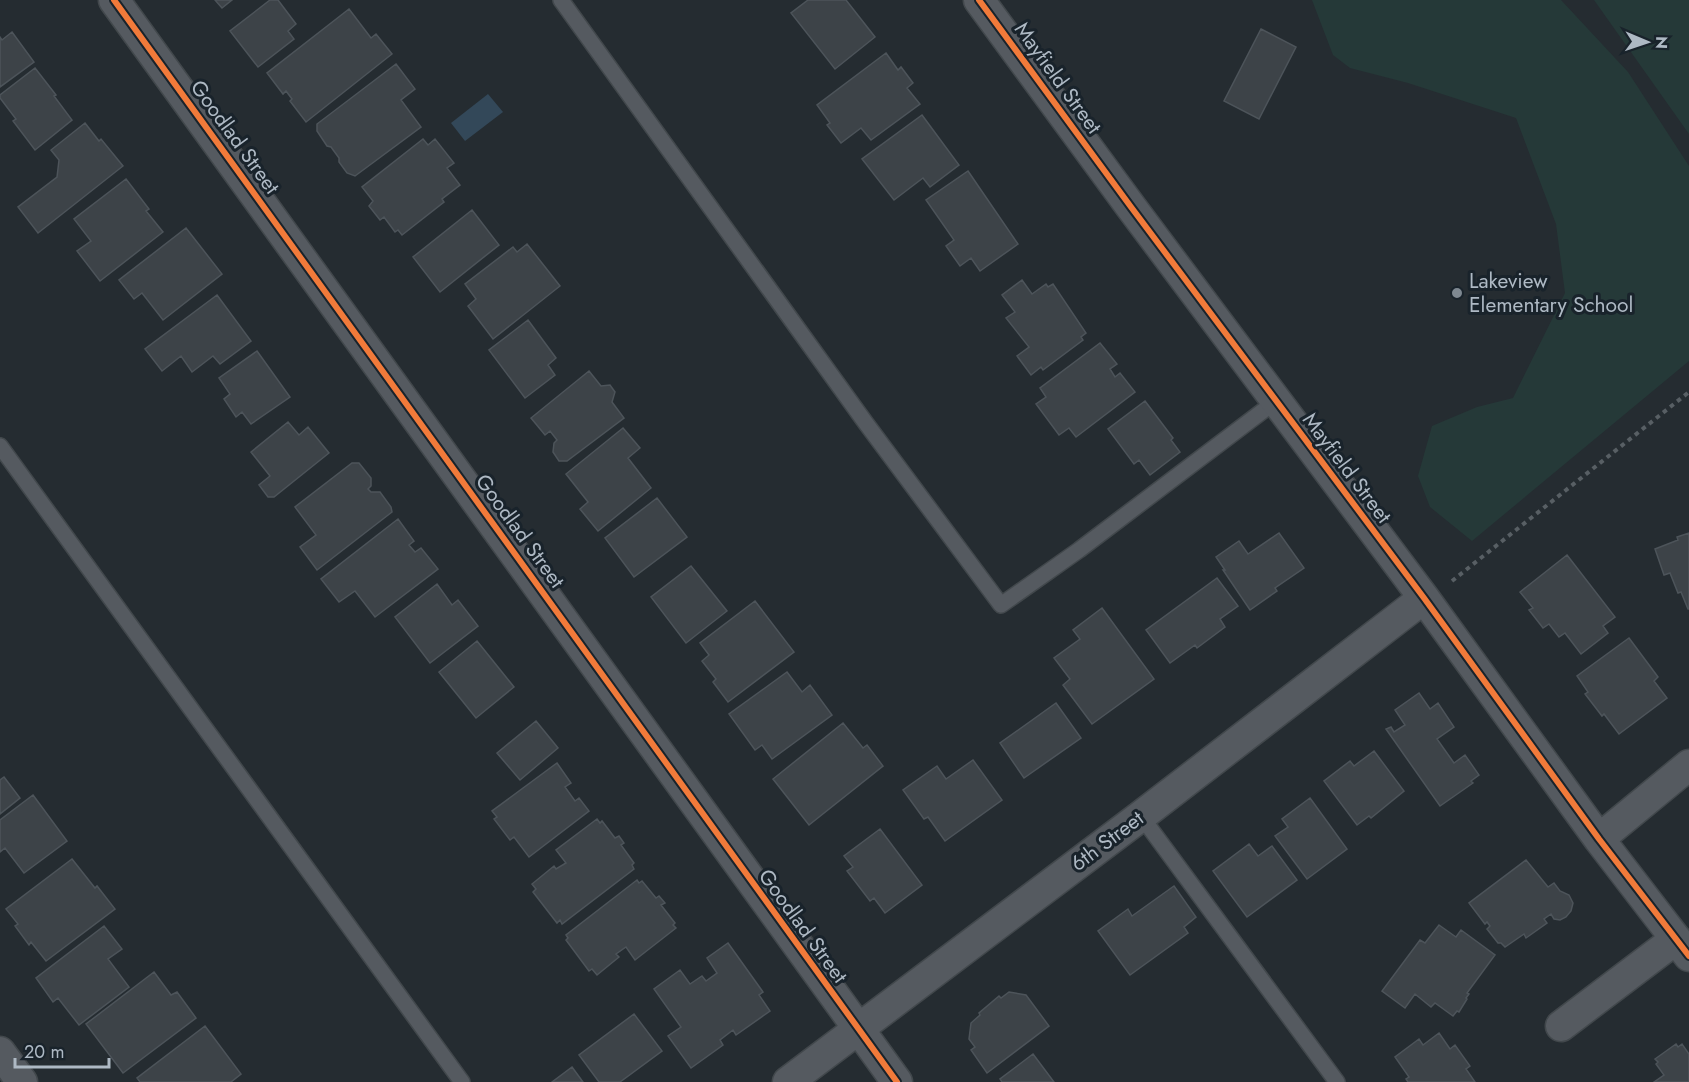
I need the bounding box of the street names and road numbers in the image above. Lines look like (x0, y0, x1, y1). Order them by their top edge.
street label: Mayfield Street (1007, 16, 1109, 140)
street label: Goodlad Street (183, 74, 287, 200)
street label: Mayfield Street (1295, 406, 1399, 530)
street label: Goodlad Street (468, 468, 572, 594)
street label: 6th Street (1064, 804, 1150, 878)
street label: Goodlad Street (751, 863, 855, 989)

